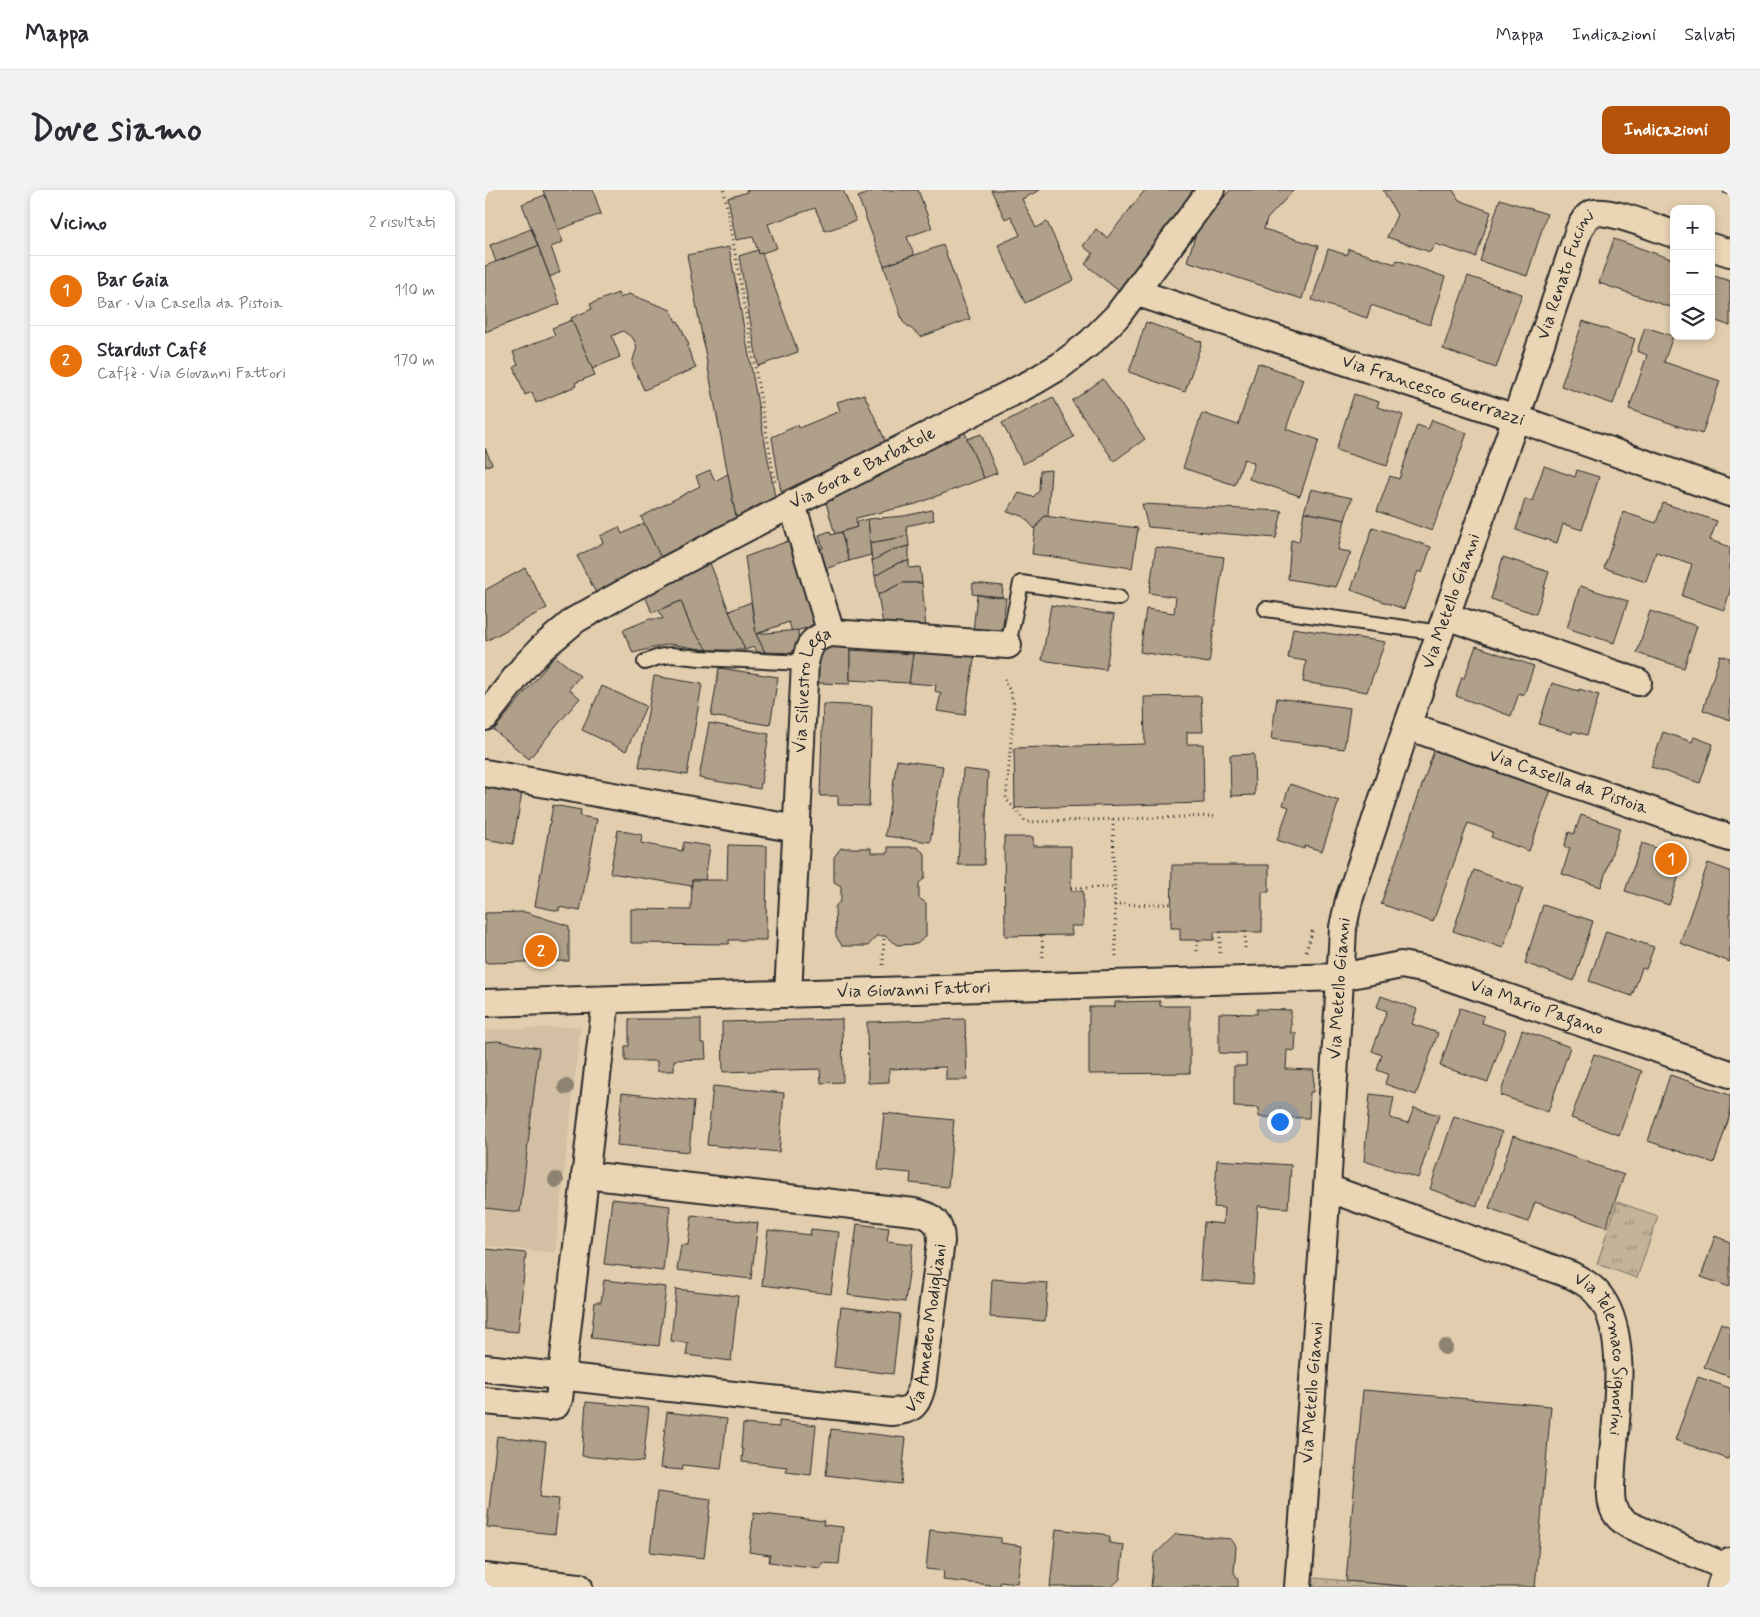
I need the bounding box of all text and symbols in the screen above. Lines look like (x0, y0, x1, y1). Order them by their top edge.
text: Mappa (25, 19, 89, 50)
text: Mappa (1496, 23, 1544, 47)
text: Indicazioni (1572, 23, 1656, 47)
text: Salvati (1684, 23, 1735, 47)
button: Indicazioni (1602, 106, 1730, 154)
text: Dove siamo (30, 107, 202, 153)
street label: Via Renato Fucini (1531, 203, 1598, 343)
map controls (1670, 205, 1715, 340)
button: + (1670, 205, 1715, 250)
text: Vicino (50, 209, 107, 237)
text: 2 risultati (369, 212, 435, 233)
button: − (1670, 250, 1715, 295)
text: Bar Gaia (97, 268, 169, 293)
text: 1 (62, 280, 70, 301)
text: 110 m (394, 280, 435, 301)
text: Bar · Via Casella da Pistoia (97, 293, 283, 314)
button: layers (1670, 295, 1715, 340)
text: Stardust Café (97, 338, 206, 363)
street label: Via Francesco Guerrazzi (1339, 349, 1528, 432)
text: 2 (62, 350, 70, 371)
text: 170 m (393, 350, 435, 371)
text: Caffè · Via Giovanni Fattori (97, 363, 286, 384)
street label: Via Gora e Barbatole (785, 421, 940, 515)
street label: Via Metello Gianni (1416, 530, 1486, 672)
street label: Via Silvestro Lega (788, 621, 835, 754)
street label: Via Casella da Pistoia (1486, 743, 1652, 821)
pin: 1 (1655, 840, 1687, 878)
street label: Via Metello Gianni (1323, 915, 1357, 1060)
pin: 2 (525, 932, 557, 970)
street label: Via Mario Pagano (1467, 973, 1607, 1042)
street label: Via Giovanni Fattori (836, 976, 991, 1004)
your location (1267, 1109, 1293, 1135)
street label: Via Amedeo Modigliani (900, 1242, 953, 1419)
street label: Via Telemaco Signorini (1569, 1267, 1631, 1437)
street label: Via Metello Gianni (1295, 1321, 1329, 1464)

